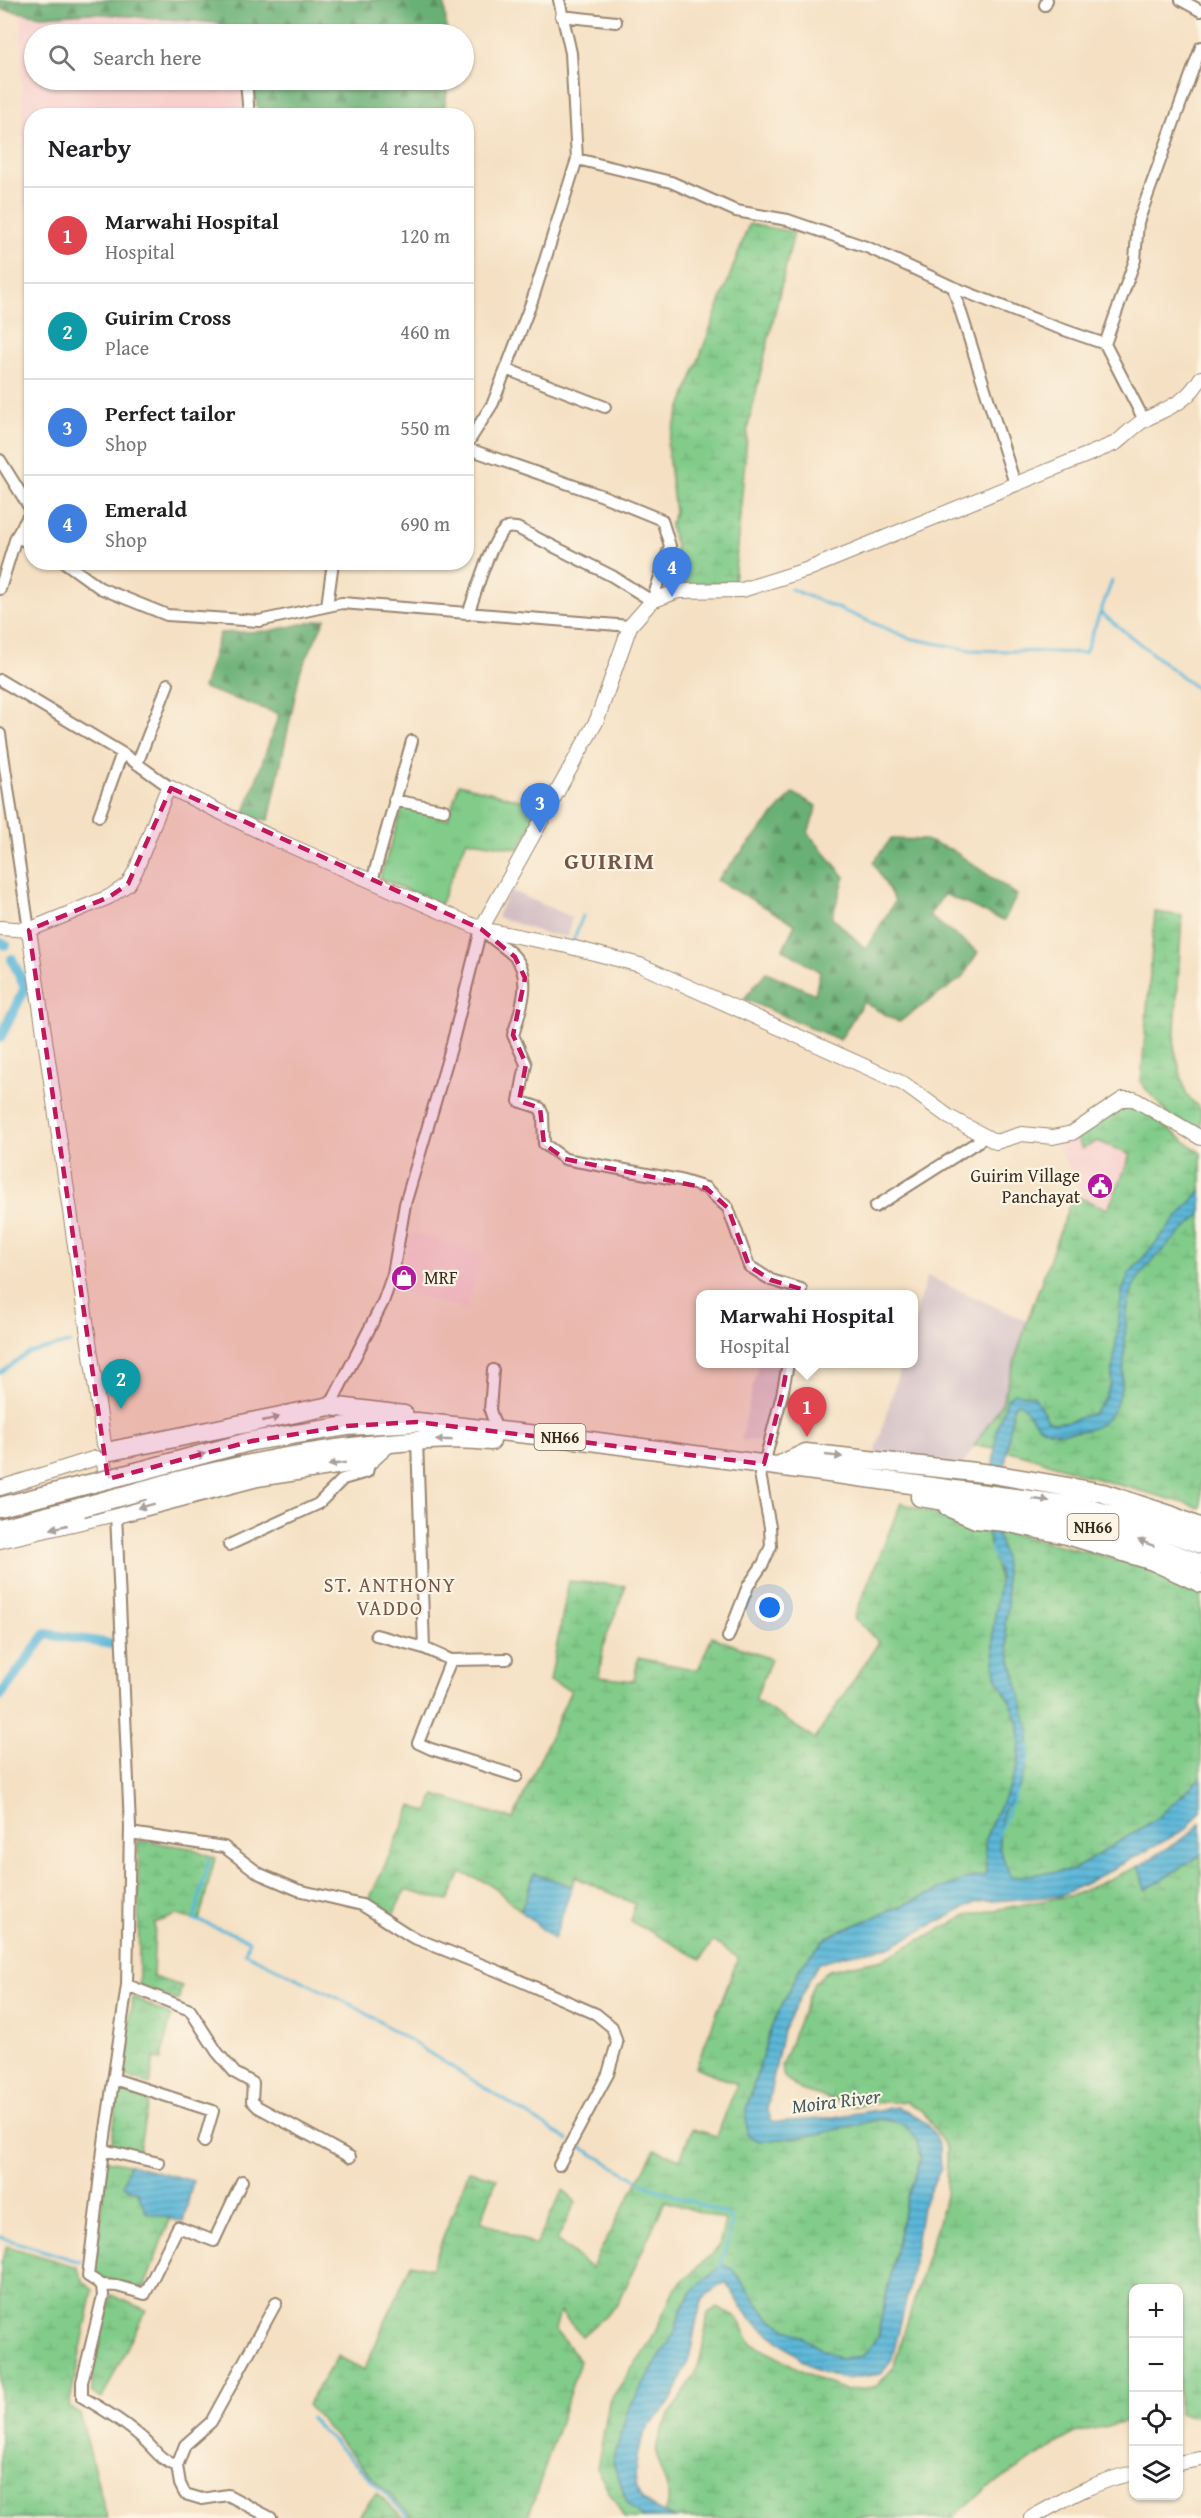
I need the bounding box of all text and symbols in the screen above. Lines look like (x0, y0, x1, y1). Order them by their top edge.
search box (24, 24, 474, 90)
icon: search (45, 41, 78, 74)
text: Search here (93, 41, 202, 73)
text: Nearby (48, 128, 131, 167)
text: 4 results (379, 133, 450, 162)
text: Marwahi Hospital (105, 205, 279, 237)
text: 1 (62, 221, 73, 250)
text: 120 m (400, 221, 450, 250)
text: Hospital (105, 237, 175, 266)
text: Guirim Cross (105, 301, 231, 333)
text: 2 (62, 317, 73, 346)
text: 460 m (400, 317, 450, 346)
text: Place (105, 333, 149, 362)
text: Perfect tailor (105, 397, 236, 429)
text: 3 (62, 413, 73, 442)
text: 550 m (400, 413, 450, 442)
text: Shop (105, 429, 147, 458)
text: Emerald (105, 493, 187, 525)
text: 4 (62, 509, 73, 538)
text: 690 m (400, 509, 450, 538)
text: Shop (105, 525, 147, 554)
pin: 4 (652, 548, 692, 597)
pin: 3 (520, 784, 560, 833)
district label: GUIRIM (564, 843, 656, 878)
place label: Guirim Village Panchayat (971, 1162, 1081, 1210)
public building icon: Guirim Village Panchayat (1085, 1171, 1115, 1201)
shop icon: MRF (389, 1263, 419, 1293)
place label: MRF (424, 1264, 458, 1291)
popup (696, 1290, 918, 1368)
text: Marwahi Hospital (720, 1299, 894, 1331)
text: Hospital (720, 1331, 790, 1360)
pin: 2 (102, 1360, 140, 1409)
pin: 1 (788, 1388, 826, 1437)
one-way arrow (262, 1414, 281, 1423)
road number: NH66 (534, 1424, 586, 1450)
one-way arrow (435, 1435, 454, 1445)
one-way arrow (188, 1451, 206, 1460)
one-way arrow (824, 1451, 843, 1461)
one-way arrow (327, 1460, 346, 1469)
one-way arrow (1032, 1496, 1051, 1505)
one-way arrow (137, 1502, 155, 1511)
road number: NH66 (1068, 1514, 1118, 1540)
one-way arrow (50, 1523, 69, 1533)
one-way arrow (1137, 1538, 1155, 1547)
district label: ST. ANTHONY VADDO (324, 1570, 456, 1622)
your location (755, 1593, 784, 1622)
water label: Moira River (790, 2081, 883, 2120)
map controls (1129, 2284, 1183, 2500)
button: + (1129, 2284, 1183, 2338)
button: − (1129, 2338, 1183, 2392)
button: locate (1129, 2392, 1183, 2446)
button: layers (1129, 2446, 1183, 2500)

